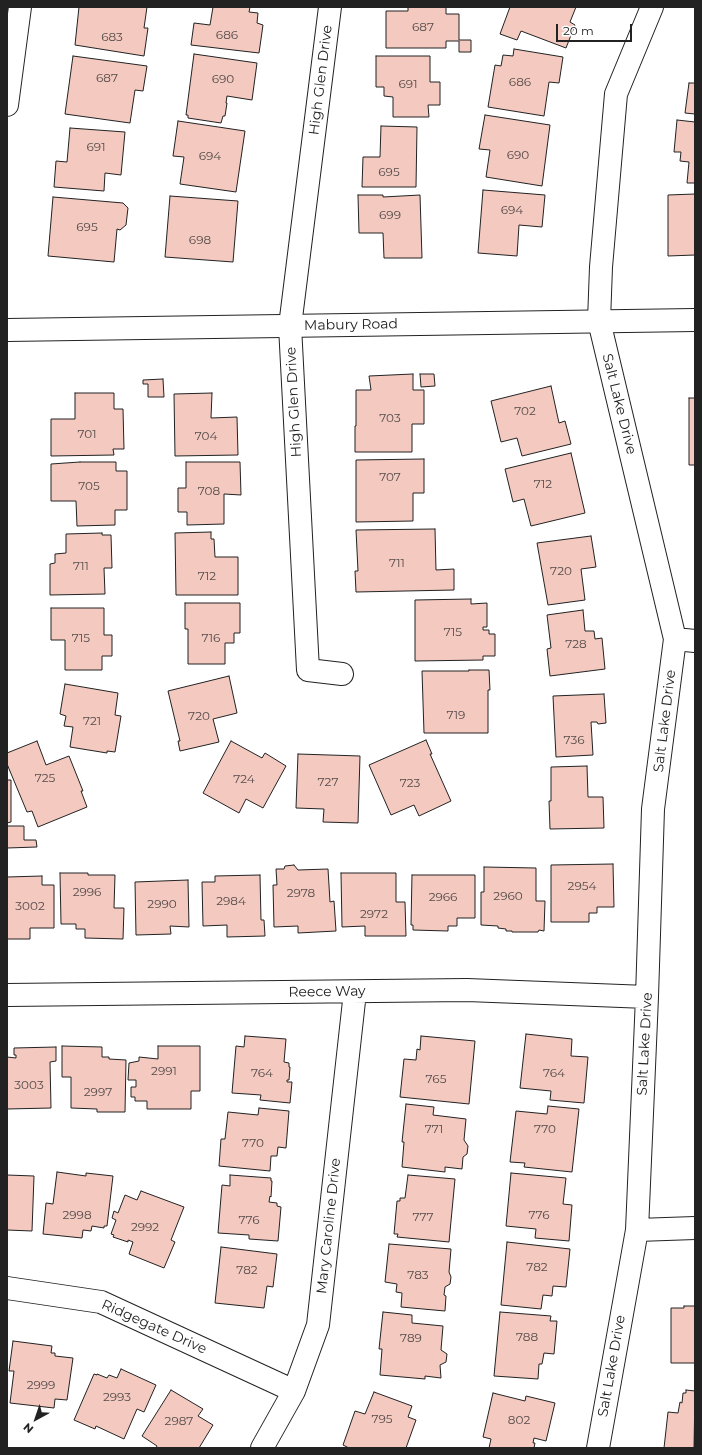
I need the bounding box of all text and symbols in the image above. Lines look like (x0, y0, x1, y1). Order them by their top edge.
scale bar (558, 16, 634, 42)
house number: 687 (412, 20, 434, 34)
text: 20 m (563, 23, 594, 38)
street label: High Glen Drive (306, 24, 336, 136)
house number: 686 (216, 28, 238, 42)
house number: 683 (101, 30, 123, 44)
house number: 687 (96, 71, 118, 85)
house number: 690 (212, 72, 234, 86)
house number: 686 (509, 75, 531, 89)
house number: 691 (399, 77, 417, 91)
house number: 691 (87, 140, 105, 154)
house number: 690 (507, 148, 529, 162)
house number: 694 (199, 149, 221, 163)
house number: 695 (378, 165, 400, 179)
house number: 694 (501, 203, 523, 217)
house number: 699 (379, 208, 401, 222)
house number: 695 (76, 220, 98, 234)
house number: 698 (189, 233, 211, 247)
street label: Mabury Road (304, 316, 398, 334)
street label: High Glen Drive (283, 346, 305, 458)
street label: Salt Lake Drive (598, 352, 640, 456)
house number: 702 (514, 404, 536, 418)
house number: 703 (379, 411, 401, 425)
house number: 701 (77, 427, 97, 441)
house number: 704 (195, 429, 217, 443)
house number: 707 (379, 470, 401, 484)
house number: 712 (534, 477, 552, 491)
house number: 705 (78, 479, 100, 493)
house number: 708 (198, 484, 220, 498)
house number: 711 (389, 556, 405, 570)
house number: 711 (73, 559, 89, 573)
house number: 720 (550, 564, 572, 578)
house number: 712 (198, 569, 216, 583)
house number: 715 (444, 625, 462, 639)
house number: 715 (72, 631, 90, 645)
house number: 716 (202, 631, 220, 645)
house number: 728 (565, 637, 587, 651)
street label: Salt Lake Drive (650, 669, 680, 773)
house number: 719 (447, 708, 465, 722)
house number: 720 (188, 709, 210, 723)
house number: 721 (83, 714, 101, 728)
house number: 736 (563, 733, 585, 747)
house number: 725 (35, 771, 55, 785)
house number: 724 (233, 772, 255, 786)
house number: 727 (318, 775, 338, 789)
house number: 723 (400, 776, 420, 790)
house number: 2954 (568, 879, 596, 893)
house number: 2996 (73, 885, 101, 899)
house number: 2978 (287, 886, 315, 900)
house number: 2960 (493, 889, 523, 903)
house number: 2966 (429, 890, 457, 904)
house number: 2984 (216, 894, 246, 908)
house number: 2990 (147, 897, 177, 911)
house number: 3002 (15, 899, 45, 913)
house number: 2972 (360, 907, 388, 921)
street label: Reece Way (288, 983, 366, 1001)
street label: Salt Lake Drive (634, 992, 656, 1096)
house number: 2991 (151, 1064, 177, 1078)
house number: 764 (251, 1066, 273, 1080)
house number: 764 (543, 1066, 565, 1080)
house number: 765 (426, 1072, 446, 1086)
house number: 3003 (14, 1078, 44, 1092)
house number: 2997 (84, 1085, 112, 1099)
house number: 771 (425, 1122, 443, 1136)
house number: 770 (534, 1122, 556, 1136)
house number: 770 (242, 1136, 264, 1150)
street label: Mary Caroline Drive (314, 1157, 344, 1295)
house number: 2998 (62, 1208, 92, 1222)
house number: 776 (528, 1208, 550, 1222)
house number: 777 (412, 1210, 434, 1224)
house number: 776 (238, 1213, 260, 1227)
house number: 2992 (131, 1220, 159, 1234)
house number: 782 (526, 1260, 548, 1274)
house number: 782 (236, 1263, 258, 1277)
house number: 783 (407, 1268, 429, 1282)
street label: Ridgegate Drive (99, 1296, 209, 1358)
street label: Salt Lake Drive (595, 1314, 629, 1418)
house number: 788 (516, 1330, 538, 1344)
house number: 789 (400, 1331, 422, 1345)
house number: 2999 (27, 1378, 55, 1392)
house number: 2993 (103, 1390, 131, 1404)
north arrow (16, 1399, 56, 1439)
house number: 795 (371, 1412, 393, 1426)
house number: 802 (508, 1413, 530, 1427)
house number: 2987 (165, 1414, 193, 1428)
text: N (20, 1420, 36, 1436)

